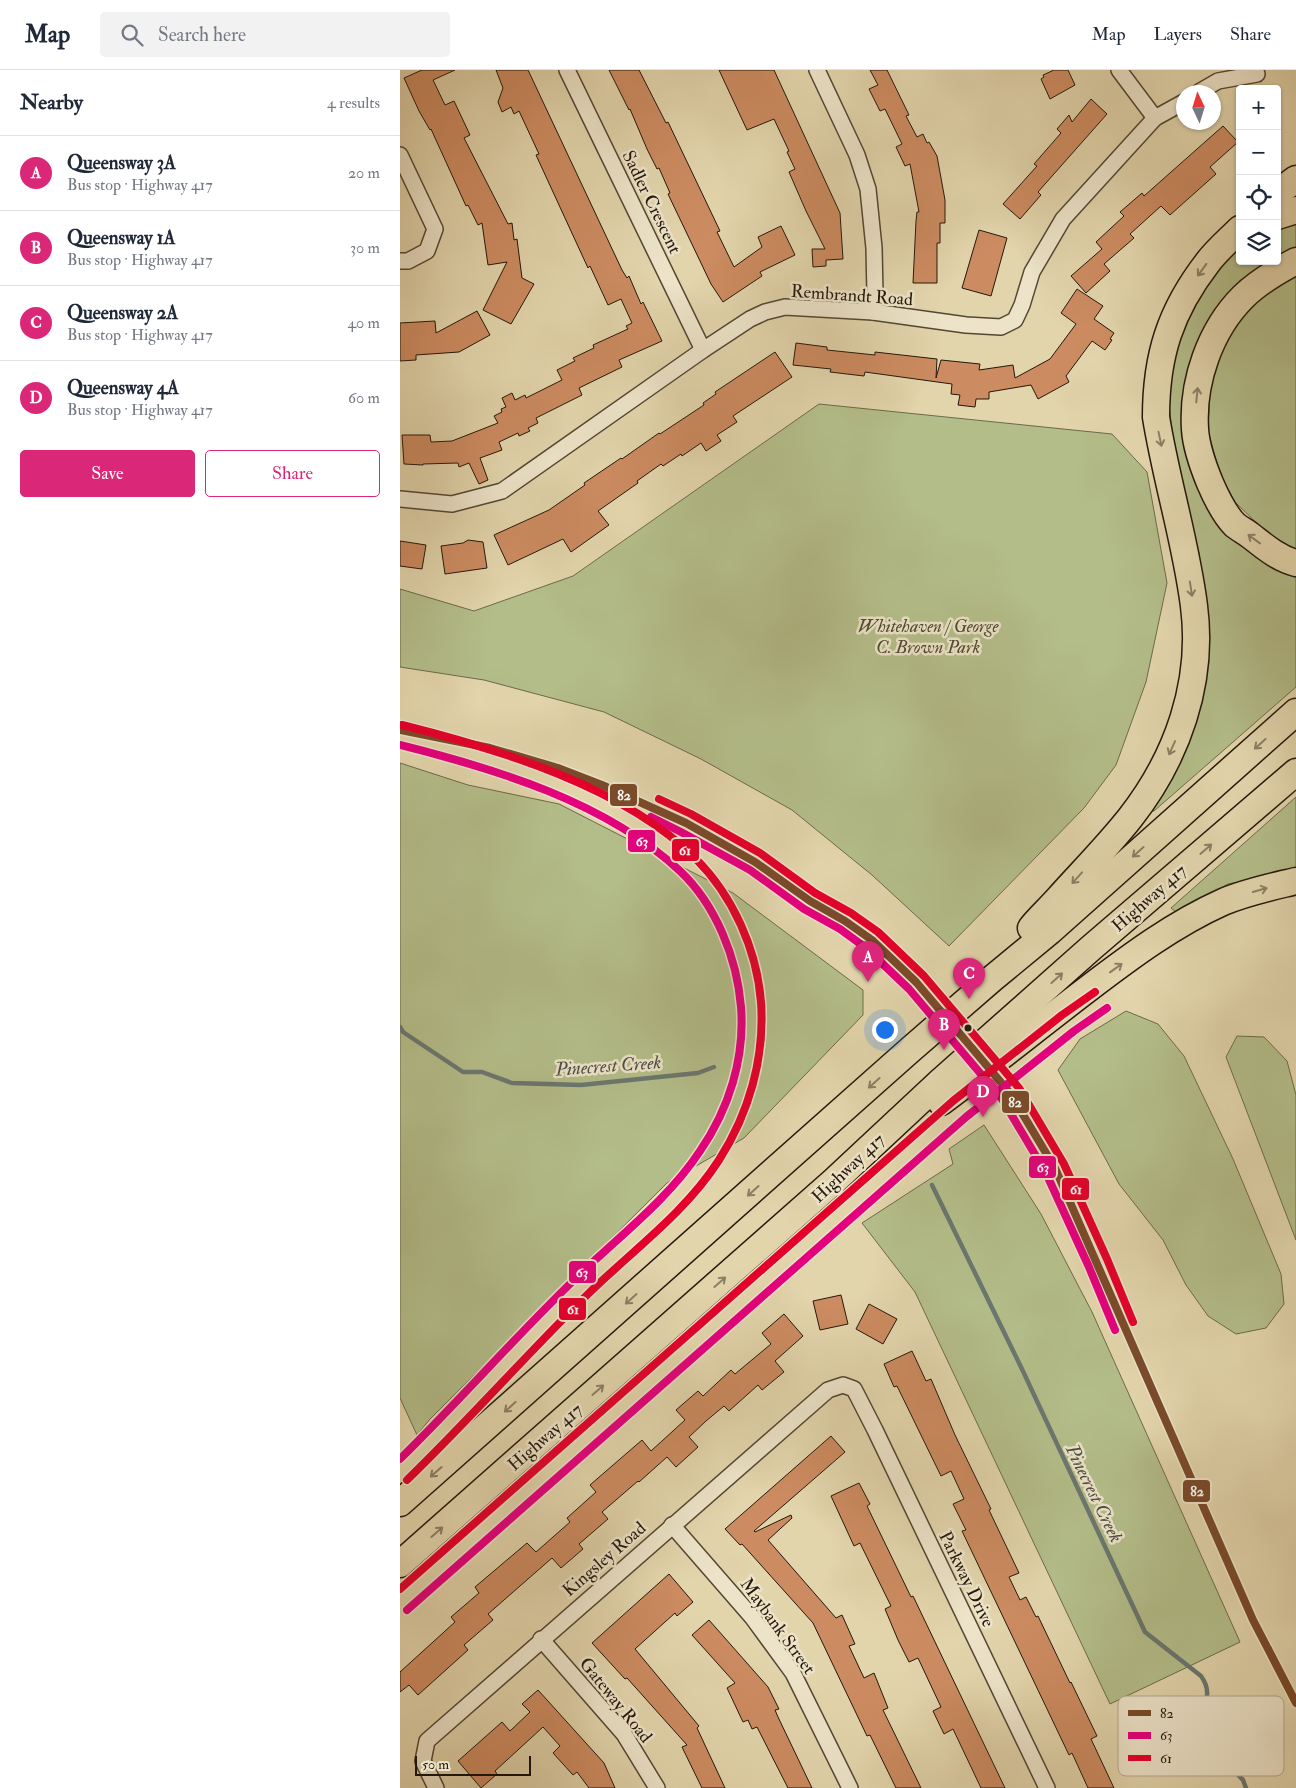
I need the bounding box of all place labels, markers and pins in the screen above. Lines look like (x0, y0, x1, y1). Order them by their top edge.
pin: A (852, 941, 884, 982)
pin: C (953, 958, 985, 999)
pin: B (928, 1009, 960, 1050)
unlabelled marker (963, 1023, 973, 1033)
pin: D (967, 1076, 999, 1117)

